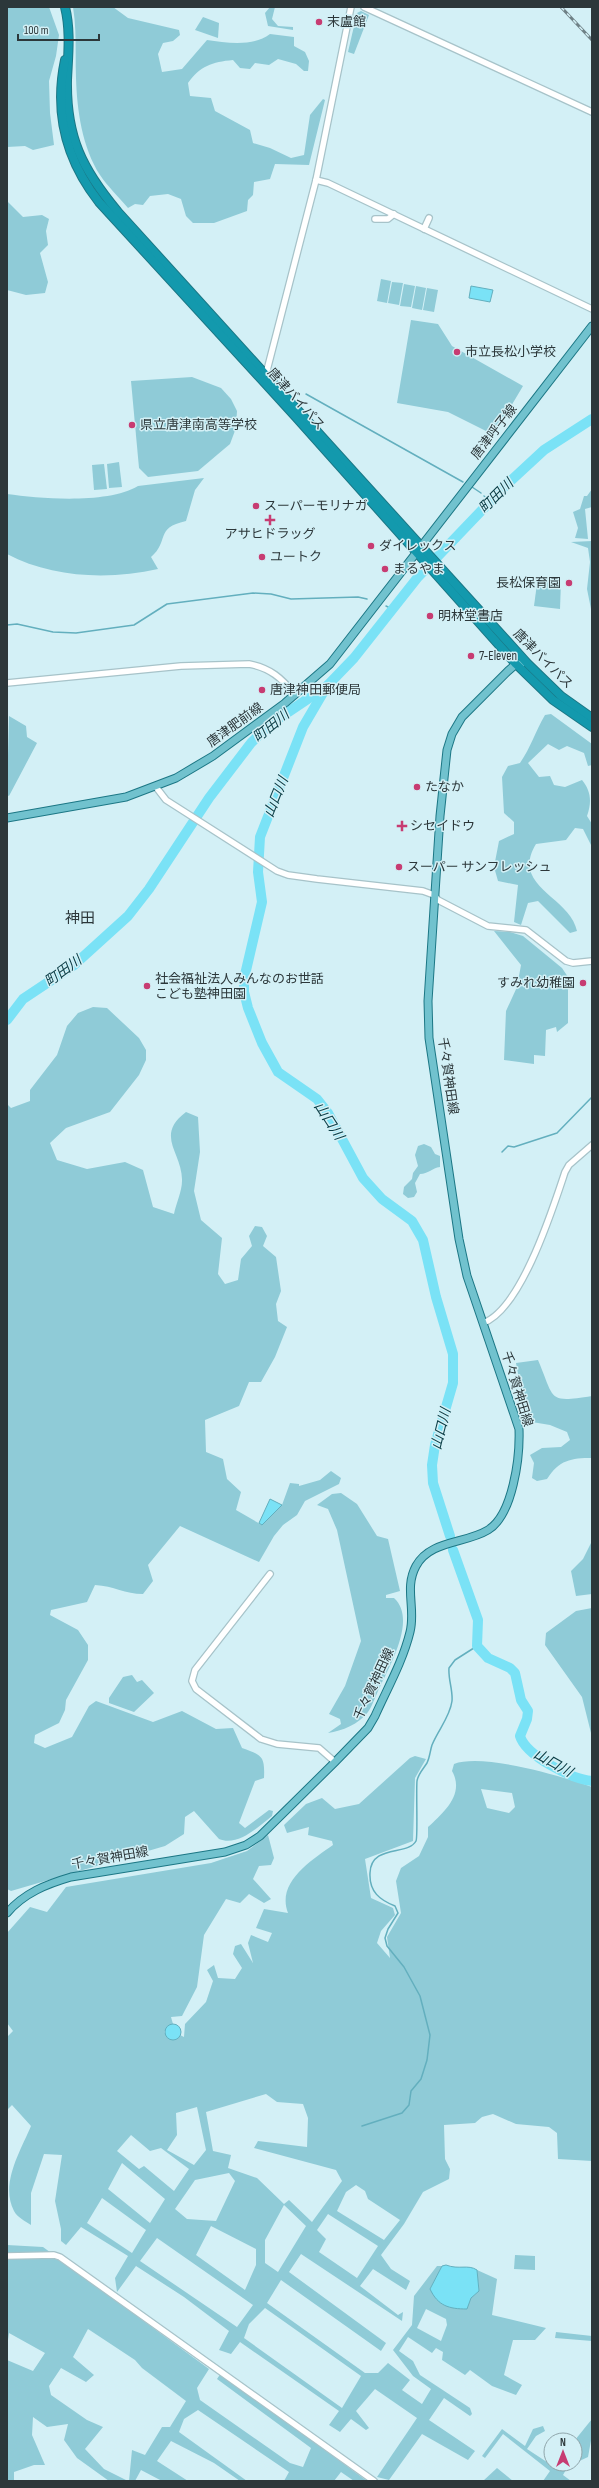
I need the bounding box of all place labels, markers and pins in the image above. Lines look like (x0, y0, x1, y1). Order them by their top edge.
place label: 末盧館 (327, 14, 366, 30)
marker: 末盧館 (314, 17, 324, 27)
place label: 市立長松小学校 (465, 344, 556, 360)
marker: 市立長松小学校 (452, 347, 462, 357)
place label: 県立唐津南高等学校 (140, 417, 257, 433)
marker: 県立唐津南高等学校 (127, 420, 137, 430)
place label: スーパーモリナガ (264, 498, 368, 514)
marker: スーパーモリナガ (251, 501, 261, 511)
marker: アサヒドラッグ (265, 515, 275, 525)
place label: アサヒドラッグ (224, 526, 316, 542)
place label: ダイレックス (379, 538, 457, 554)
marker: ダイレックス (366, 541, 376, 551)
place label: ユートク (270, 549, 322, 565)
marker: ユートク (257, 552, 267, 562)
place label: まるやま (393, 561, 445, 577)
marker: まるやま (380, 564, 390, 574)
place label: 長松保育園 (496, 575, 561, 591)
marker: 長松保育園 (564, 578, 574, 588)
place label: 明林堂書店 (438, 608, 503, 624)
marker: 明林堂書店 (425, 611, 435, 621)
place label: 7-Eleven (479, 648, 517, 664)
marker: 7-Eleven (466, 651, 476, 661)
place label: 唐津神田郵便局 (270, 682, 361, 698)
marker: 唐津神田郵便局 (257, 685, 267, 695)
place label: たなか (425, 779, 464, 795)
marker: たなか (412, 782, 422, 792)
place label: シセイドウ (410, 818, 475, 834)
marker: シセイドウ (397, 821, 407, 831)
place label: スーパー サンフレッシュ (407, 859, 552, 875)
marker: スーパー サンフレッシュ (394, 862, 404, 872)
place label: 社会福祉法人みんなのお世話 こども塾神田園 (155, 971, 324, 1002)
place label: すみれ幼稚園 (497, 975, 575, 991)
marker: すみれ幼稚園 (578, 978, 588, 988)
marker: 社会福祉法人みんなのお世話 こども塾神田園 (142, 981, 152, 991)

